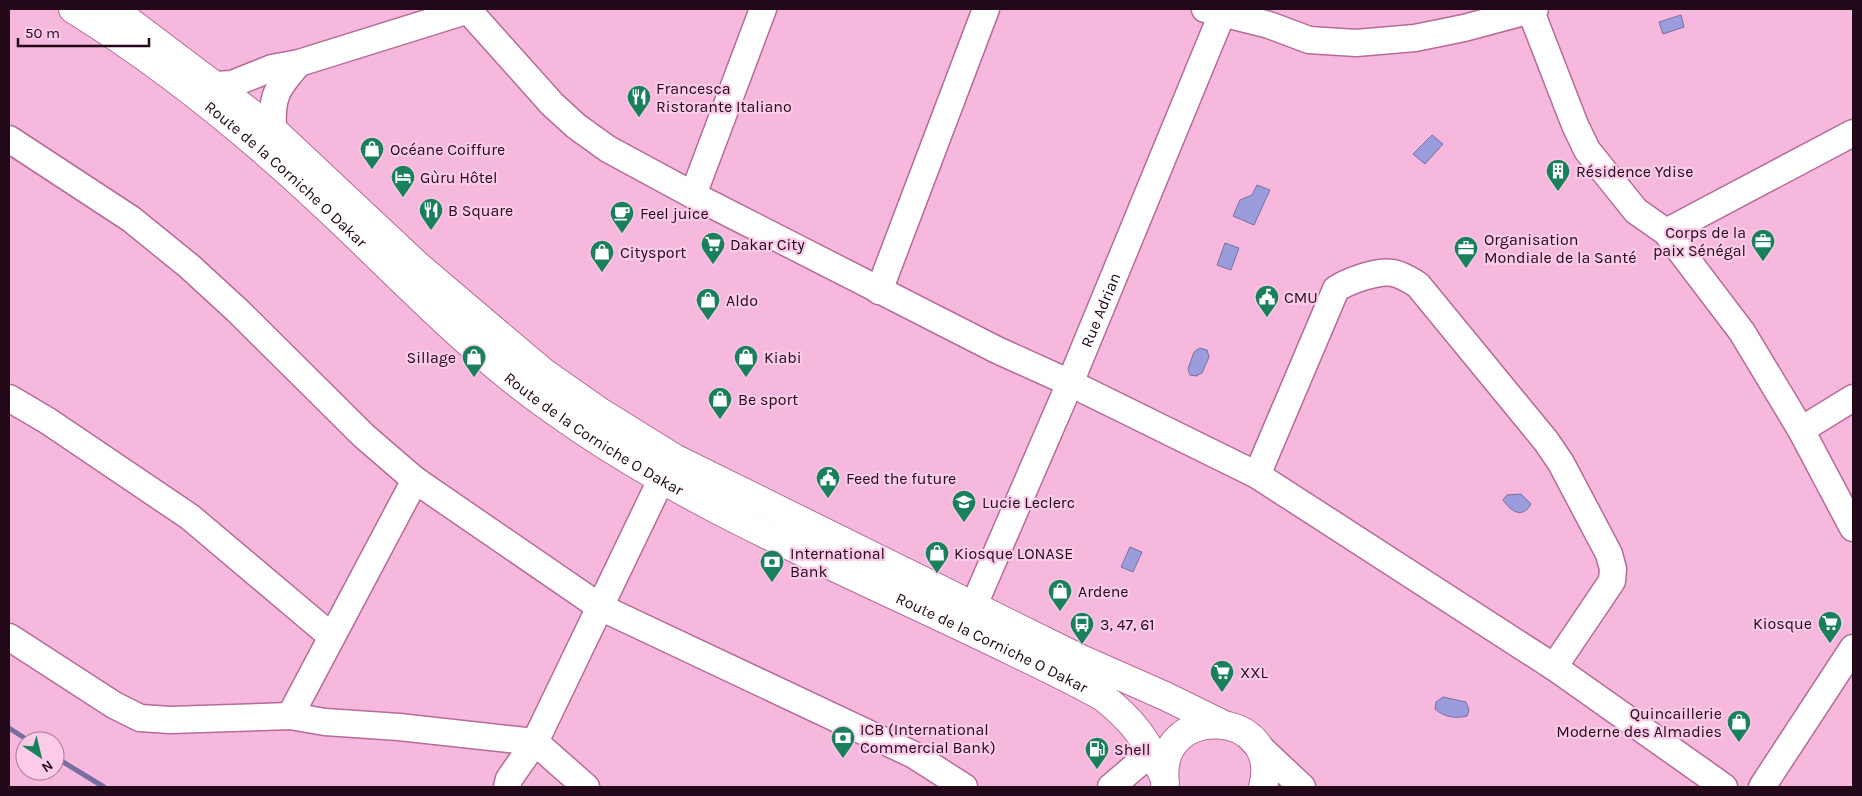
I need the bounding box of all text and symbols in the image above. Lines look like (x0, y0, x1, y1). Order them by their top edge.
scale bar (18, 15, 149, 47)
text: 50 m (25, 24, 60, 42)
place label: Francesca Ristorante Italiano (656, 79, 792, 116)
restaurant icon: Francesca Ristorante Italiano (626, 84, 652, 118)
street label: Route de la Corniche O Dakar (201, 96, 372, 251)
shop icon: Océane Coiffure (359, 136, 385, 170)
place label: Océane Coiffure (390, 140, 505, 159)
building icon: Résidence Ydise (1545, 158, 1571, 192)
place label: Résidence Ydise (1576, 162, 1693, 181)
hotel icon: Gùru Hôtel (390, 164, 416, 198)
place label: Gùru Hôtel (420, 168, 497, 187)
restaurant icon: B Square (418, 197, 444, 231)
cafe icon: Feel juice (609, 200, 635, 234)
place label: B Square (448, 201, 513, 220)
place label: Feel juice (640, 204, 709, 223)
place label: Corps de la paix Sénégal (1653, 223, 1746, 260)
office icon: Corps de la paix Sénégal (1750, 228, 1776, 262)
place label: Organisation Mondiale de la Santé (1484, 230, 1636, 267)
supermarket icon: Dakar City (700, 231, 726, 265)
place label: Dakar City (730, 235, 805, 254)
office icon: Organisation Mondiale de la Santé (1453, 235, 1479, 269)
shop icon: Citysport (589, 239, 615, 273)
place label: Citysport (620, 243, 686, 262)
street label: Rue Adrian (1076, 270, 1124, 350)
public building icon: CMU (1254, 284, 1280, 318)
shop icon: Aldo (695, 287, 721, 321)
place label: CMU (1284, 288, 1318, 307)
place label: Aldo (726, 291, 758, 310)
shop icon: Sillage (461, 344, 487, 378)
shop icon: Kiabi (733, 344, 759, 378)
place label: Sillage (407, 348, 456, 367)
place label: Kiabi (764, 348, 802, 367)
street label: Route de la Corniche O Dakar (501, 368, 687, 499)
shop icon: Be sport (707, 386, 733, 420)
place label: Be sport (738, 390, 798, 409)
public building icon: Feed the future (815, 465, 841, 499)
place label: Feed the future (846, 469, 956, 488)
school or university icon: Lucie Leclerc (951, 489, 977, 523)
place label: Lucie Leclerc (982, 493, 1075, 512)
shop icon: Kiosque LONASE (924, 540, 950, 574)
place label: International Bank (790, 544, 885, 581)
place label: Kiosque LONASE (954, 544, 1073, 563)
bank icon: International Bank (759, 549, 785, 583)
shop icon: Ardene (1047, 578, 1073, 612)
place label: Ardene (1078, 582, 1129, 601)
street label: Route de la Corniche O Dakar (893, 588, 1092, 697)
supermarket icon: Kiosque (1817, 610, 1843, 644)
bus stop icon: 3, 47, 61 (1069, 611, 1095, 645)
place label: Kiosque (1753, 614, 1812, 633)
place label: 3, 47, 61 (1100, 615, 1155, 634)
supermarket icon: XXL (1209, 659, 1235, 693)
place label: XXL (1240, 663, 1269, 682)
place label: Quincaillerie Moderne des Almadies (1556, 704, 1722, 741)
shop icon: Quincaillerie Moderne des Almadies (1726, 709, 1752, 743)
place label: ICB (International Commercial Bank) (860, 720, 996, 757)
bank icon: ICB (International Commercial Bank) (830, 725, 856, 759)
north arrow (15, 731, 65, 781)
fuel station icon: Shell (1084, 736, 1110, 770)
place label: Shell (1114, 740, 1151, 759)
text: N (38, 756, 56, 776)

